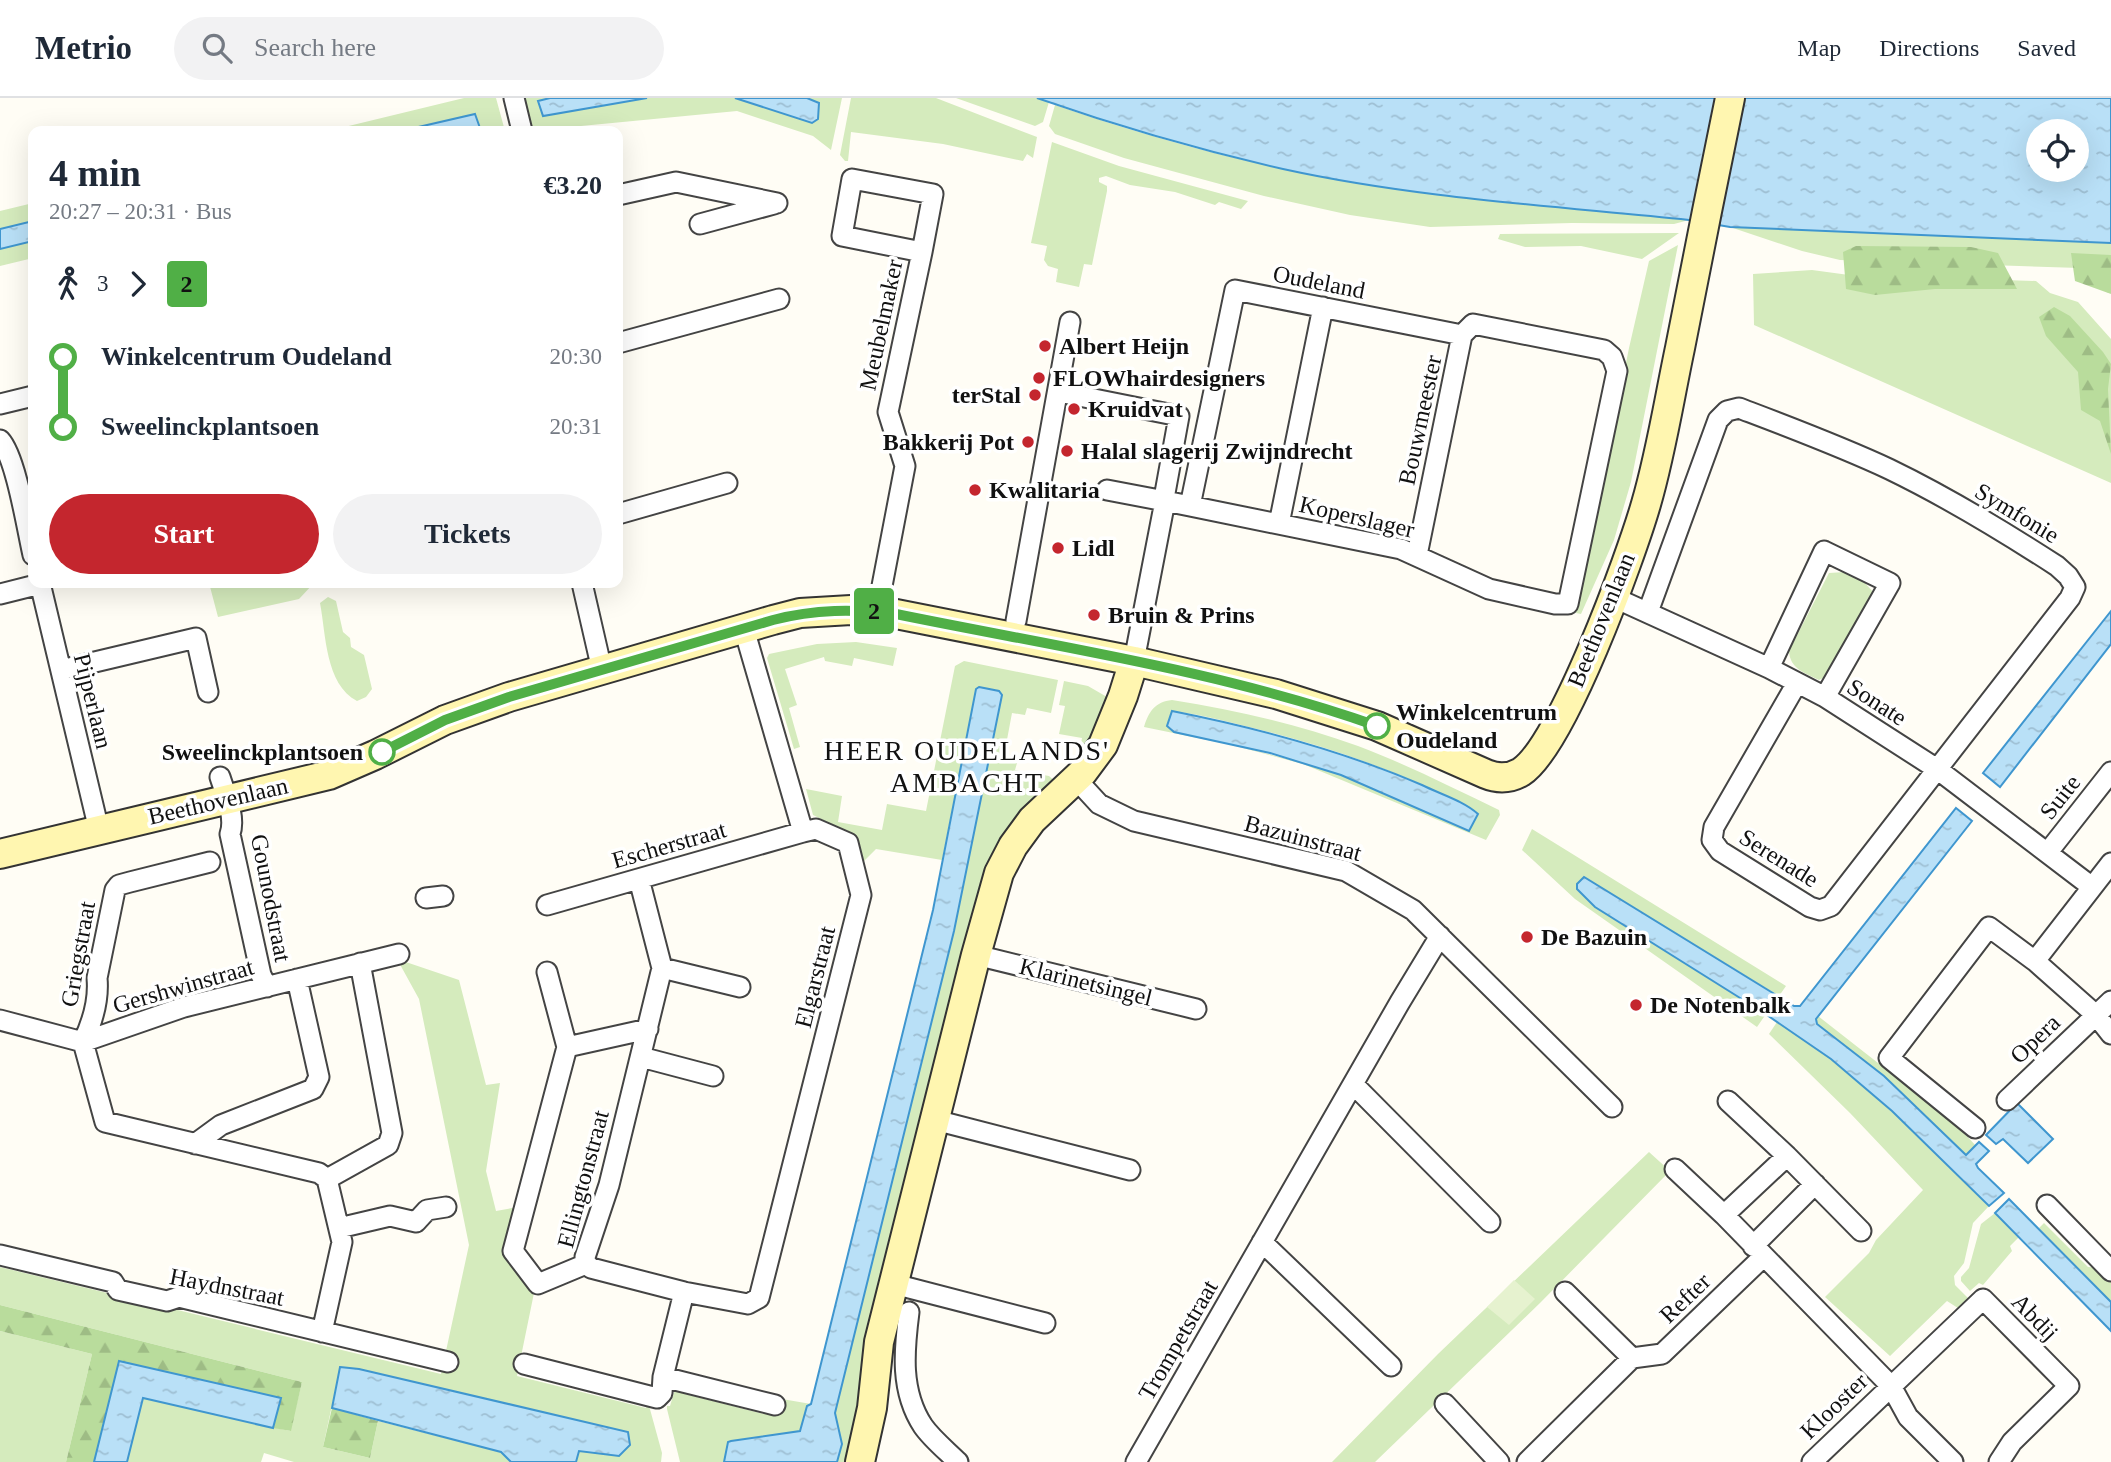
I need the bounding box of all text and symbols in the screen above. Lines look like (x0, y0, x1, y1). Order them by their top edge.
search box (174, 17, 664, 80)
icon: search (198, 29, 236, 67)
text: Metrio (35, 30, 132, 66)
text: Search here (254, 33, 376, 62)
text: Map (1797, 35, 1841, 61)
text: Directions (1879, 35, 1979, 61)
text: Saved (2017, 35, 2076, 61)
map controls (2026, 119, 2089, 182)
button: locate (2026, 119, 2089, 182)
text: 4 min (49, 152, 141, 194)
text: €3.20 (544, 171, 602, 200)
text: 20:27 – 20:31 · Bus (49, 199, 232, 224)
street label: Meubelmaker (854, 257, 908, 393)
street label: Oudeland (1271, 260, 1367, 304)
icon: walk (49, 265, 87, 303)
icon: forward (119, 265, 157, 303)
text: 3 (97, 271, 109, 296)
text: 2 (181, 271, 193, 297)
place label: Albert Heijn (1059, 333, 1189, 359)
marker: Albert Heijn (1037, 338, 1053, 354)
text: Winkelcentrum Oudeland (101, 342, 392, 371)
text: 20:30 (550, 344, 602, 369)
street label: Bouwmeester (1394, 353, 1446, 487)
place label: FLOWhairdesigners (1053, 365, 1265, 391)
marker: FLOWhairdesigners (1031, 370, 1047, 386)
place label: terStal (952, 382, 1021, 408)
marker: terStal (1027, 387, 1043, 403)
place label: Kruidvat (1088, 396, 1183, 422)
marker: Kruidvat (1066, 401, 1082, 417)
text: Sweelinckplantsoen (101, 412, 319, 441)
text: 20:31 (550, 414, 602, 439)
place label: Bakkerij Pot (883, 429, 1014, 455)
marker: Bakkerij Pot (1020, 434, 1036, 450)
place label: Halal slagerij Zwijndrecht (1081, 438, 1353, 464)
marker: Halal slagerij Zwijndrecht (1059, 443, 1075, 459)
place label: Kwalitaria (989, 477, 1100, 503)
street label: Symfonie (1970, 478, 2064, 548)
marker: Kwalitaria (967, 482, 983, 498)
street label: Koperslager (1297, 491, 1417, 543)
button: Start (49, 494, 319, 574)
button: Tickets (333, 494, 602, 574)
place label: Lidl (1072, 535, 1115, 561)
marker: Lidl (1050, 540, 1066, 556)
street label: Beethovenlaan (1562, 549, 1640, 691)
line badge: 2 (851, 588, 897, 634)
text: 2 (868, 598, 880, 624)
place label: Bruin & Prins (1108, 602, 1255, 628)
marker: Bruin & Prins (1086, 607, 1102, 623)
street label: Pijperlaan (69, 651, 117, 751)
street label: Sonate (1843, 673, 1911, 731)
place label: Winkelcentrum Oudeland (1396, 699, 1557, 753)
marker: Winkelcentrum Oudeland (1364, 713, 1390, 739)
district label: HEER OUDELANDS' AMBACHT (824, 735, 1110, 798)
place label: Sweelinckplantsoen (162, 739, 363, 765)
marker: Sweelinckplantsoen (369, 739, 395, 765)
street label: Suite (2035, 770, 2085, 824)
street label: Beethovenlaan (146, 772, 290, 830)
street label: Bazuinstraat (1242, 810, 1365, 866)
street label: Escherstraat (609, 816, 729, 874)
street label: Serenade (1735, 824, 1823, 892)
street label: Gounodstraat (246, 832, 296, 964)
street label: Griegstraat (56, 899, 100, 1009)
street label: Elgarstraat (790, 923, 840, 1031)
place label: De Bazuin (1541, 924, 1647, 950)
marker: De Bazuin (1519, 929, 1535, 945)
street label: Gershwinstraat (110, 953, 257, 1019)
street label: Klarinetsingel (1017, 953, 1155, 1011)
place label: De Notenbalk (1650, 992, 1791, 1018)
marker: De Notenbalk (1628, 997, 1644, 1013)
street label: Opera (2005, 1009, 2065, 1069)
street label: Ellingtonstraat (552, 1107, 614, 1251)
street label: Haydnstraat (168, 1263, 287, 1311)
street label: Refter (1654, 1268, 1716, 1328)
street label: Trompetstraat (1133, 1275, 1223, 1404)
street label: Abdij (2007, 1288, 2063, 1346)
street label: Klooster (1795, 1368, 1873, 1444)

